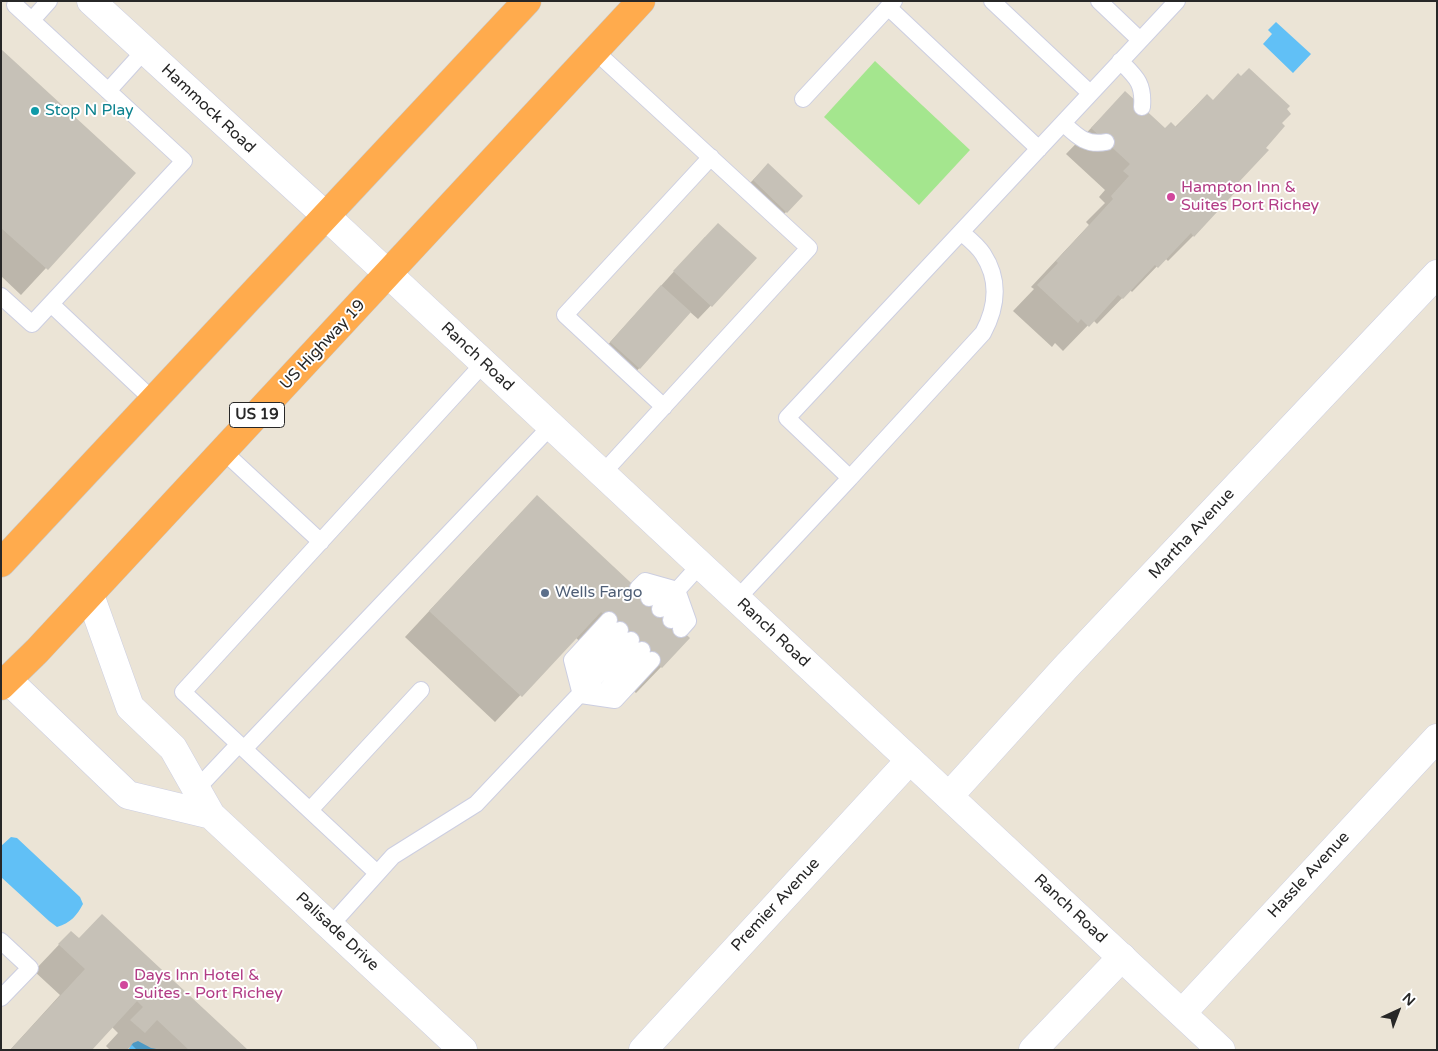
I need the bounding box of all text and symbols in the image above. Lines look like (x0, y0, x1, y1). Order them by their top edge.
street label: Hammock Road (157, 60, 259, 158)
place label: Stop N Play (45, 101, 134, 121)
marker: Stop N Play (29, 105, 41, 117)
place label: Hampton Inn & Suites Port Richey (1181, 178, 1319, 216)
marker: Hampton Inn & Suites Port Richey (1165, 191, 1177, 203)
street label: US Highway 19 (276, 296, 370, 394)
street label: Ranch Road (437, 318, 517, 396)
road number: US 19 (230, 402, 284, 428)
street label: Martha Avenue (1145, 485, 1239, 583)
place label: Wells Fargo (555, 583, 643, 603)
marker: Wells Fargo (539, 587, 551, 599)
street label: Ranch Road (733, 594, 813, 672)
street label: Hassle Avenue (1264, 828, 1354, 922)
street label: Premier Avenue (728, 854, 824, 956)
street label: Ranch Road (1030, 870, 1110, 948)
street label: Palisade Drive (291, 889, 383, 975)
place label: Days Inn Hotel & Suites - Port Richey (134, 966, 283, 1004)
marker: Days Inn Hotel & Suites - Port Richey (118, 979, 130, 991)
north arrow (1373, 986, 1423, 1036)
text: N (1399, 990, 1418, 1010)

